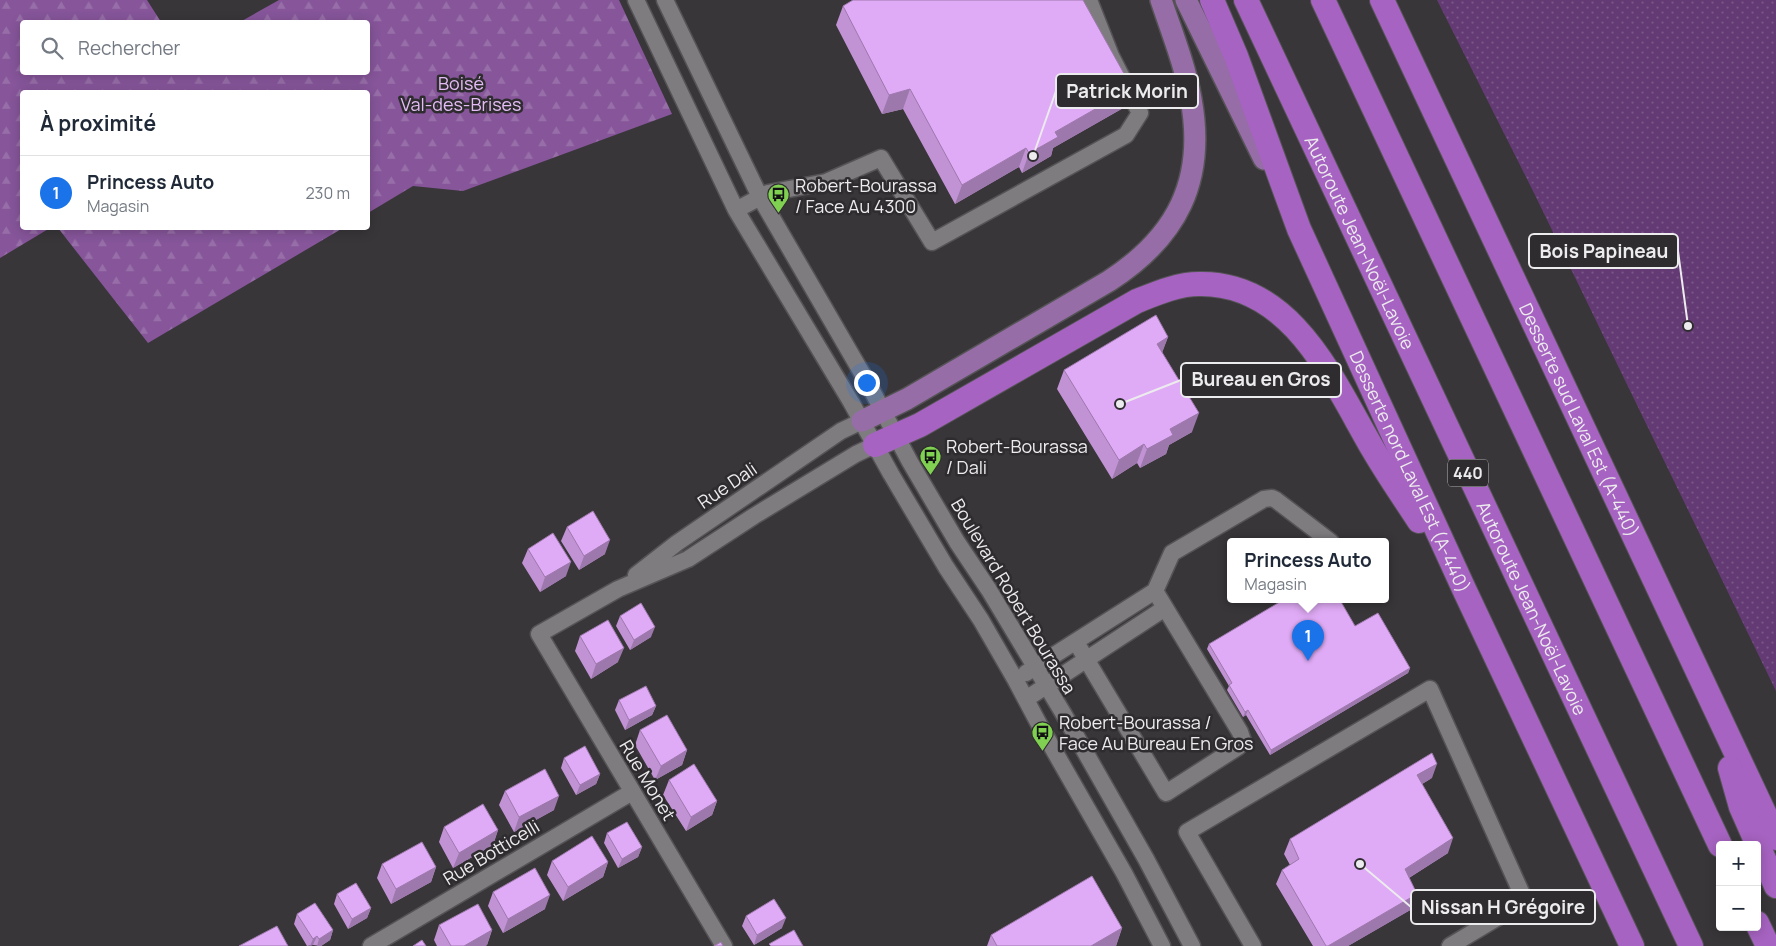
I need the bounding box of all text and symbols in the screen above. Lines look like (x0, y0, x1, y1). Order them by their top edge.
search box (20, 20, 370, 75)
icon: search (38, 34, 66, 62)
text: Rechercher (78, 35, 180, 61)
park label: Boisé Val-des-Brises (400, 71, 522, 116)
callout: Patrick Morin (1056, 74, 1198, 108)
text: Patrick Morin (1066, 78, 1188, 104)
text: À proximité (40, 109, 156, 137)
street label: Autoroute Jean-Noël-Lavoie (1300, 132, 1421, 353)
text: Princess Auto (87, 169, 214, 195)
place label: Robert-Bourassa / Face Au 4300 (795, 173, 937, 218)
text: 1 (52, 182, 60, 204)
text: 230 m (306, 182, 350, 204)
bus stop icon: Robert-Bourassa / Face Au 4300 (767, 183, 791, 214)
text: Magasin (87, 195, 149, 217)
callout: Bois Papineau (1529, 234, 1678, 268)
text: Bois Papineau (1540, 238, 1668, 264)
street label: Desserte sud Laval Est (A-440) (1514, 299, 1645, 541)
street label: Desserte nord Laval Est (A-440) (1345, 348, 1475, 596)
callout: Bureau en Gros (1181, 363, 1341, 397)
text: Bureau en Gros (1191, 366, 1331, 392)
your location (854, 370, 880, 396)
place label: Robert-Bourassa / Dali (946, 434, 1088, 479)
bus stop icon: Robert-Bourassa / Dali (918, 444, 942, 475)
street label: Rue Dali (693, 456, 761, 514)
road number: 440 (1448, 459, 1488, 486)
street label: Boulevard Robert Bourassa (946, 494, 1082, 698)
street label: Autoroute Jean-Noël-Lavoie (1471, 497, 1593, 719)
popup (1227, 538, 1389, 603)
text: Princess Auto (1244, 547, 1372, 573)
text: Magasin (1244, 573, 1307, 595)
pin: 1 (1292, 620, 1324, 661)
place label: Robert-Bourassa / Face Au Bureau En Gros (1059, 710, 1253, 755)
bus stop icon: Robert-Bourassa / Face Au Bureau En Gros (1031, 720, 1055, 751)
street label: Rue Monet (614, 735, 682, 825)
street label: Rue Botticelli (438, 814, 544, 890)
map controls (1716, 841, 1761, 931)
button: + (1716, 841, 1761, 886)
button: − (1716, 886, 1761, 931)
callout: Nissan H Grégoire (1411, 890, 1595, 924)
text: Nissan H Grégoire (1421, 894, 1585, 920)

